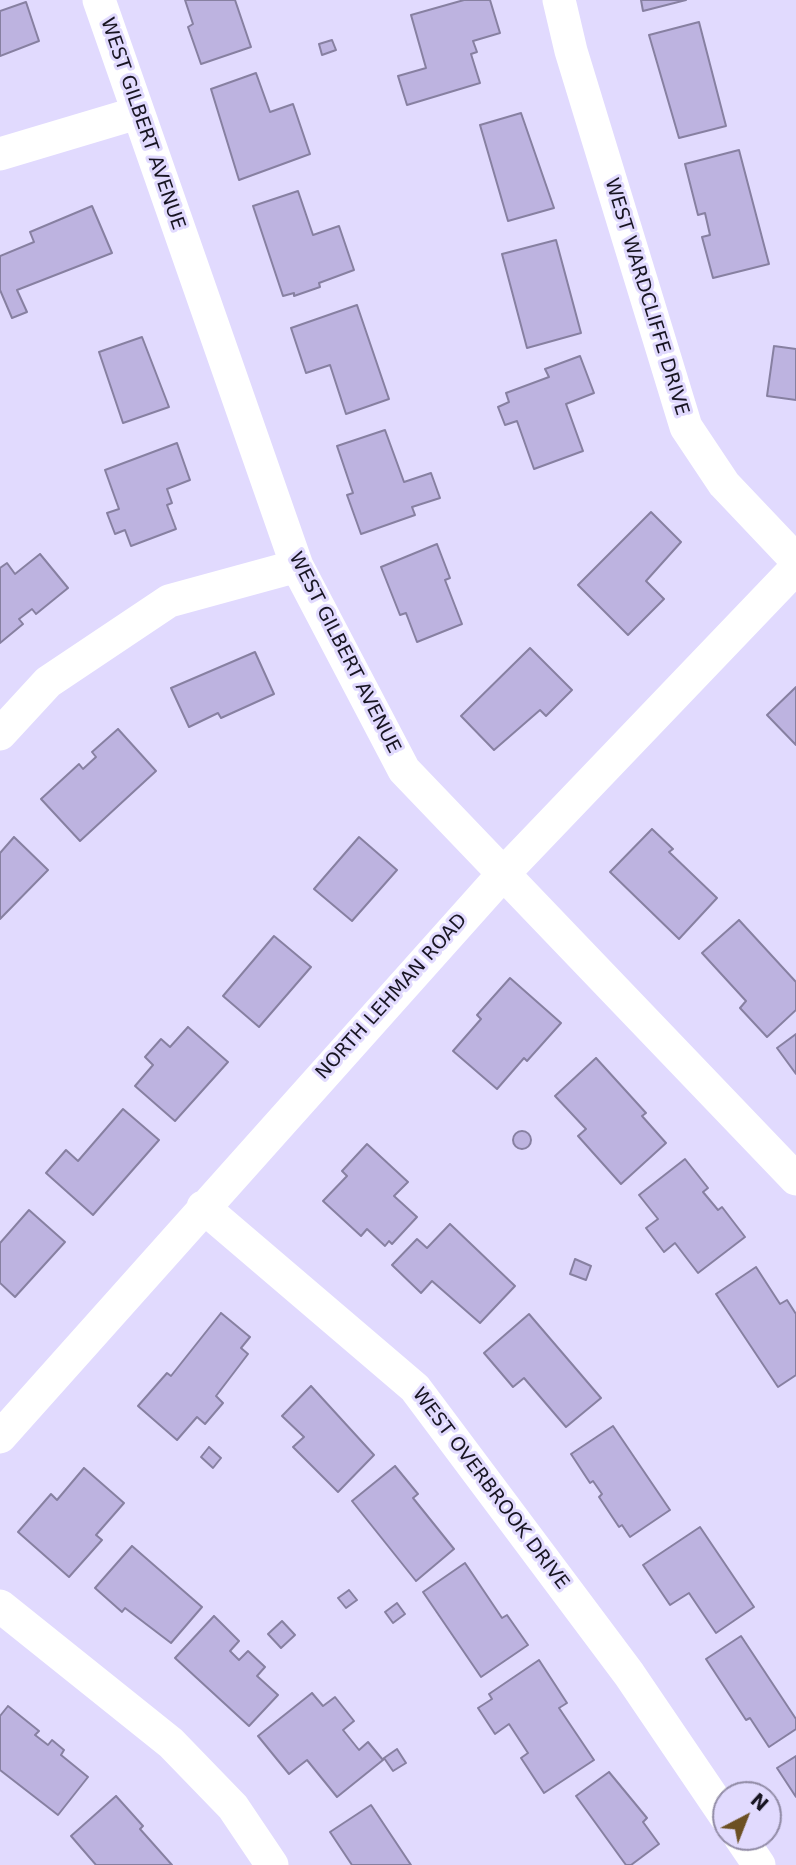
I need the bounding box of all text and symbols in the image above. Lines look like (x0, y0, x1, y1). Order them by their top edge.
street label: WEST GILBERT AVENUE (95, 15, 189, 233)
street label: WEST WARDCLIFFE DRIVE (599, 176, 693, 418)
street label: WEST GILBERT AVENUE (283, 549, 405, 757)
street label: NORTH LEHMAN ROAD (312, 910, 472, 1084)
street label: WEST OVERBROOK DRIVE (407, 1384, 573, 1594)
north arrow (712, 1781, 782, 1851)
text: N (746, 1788, 773, 1815)

